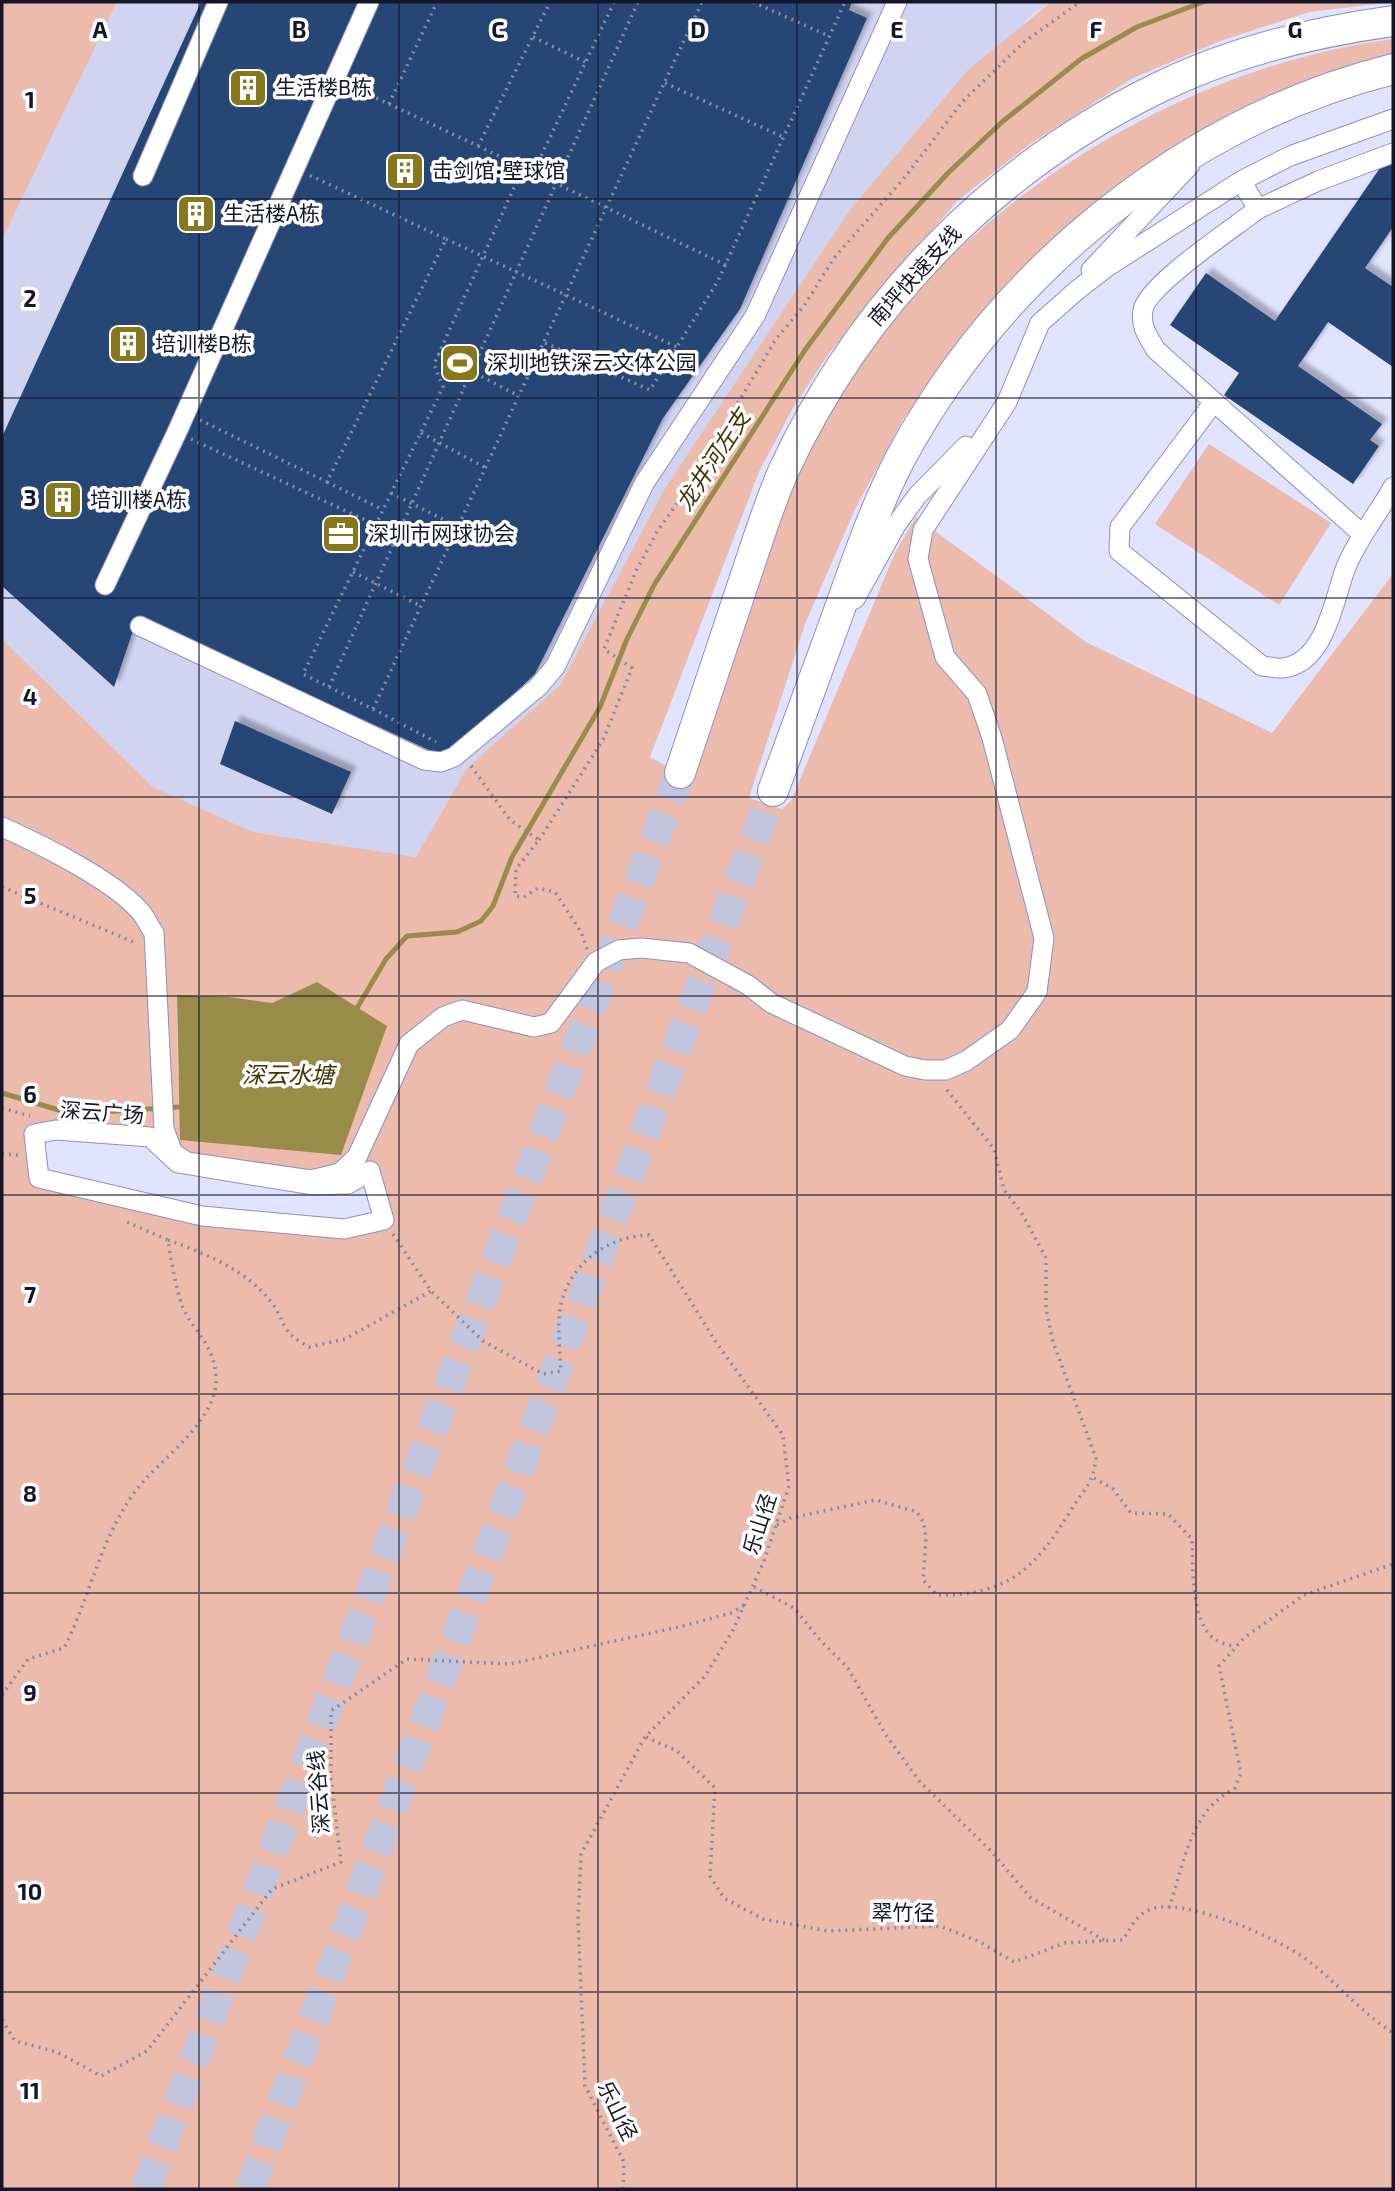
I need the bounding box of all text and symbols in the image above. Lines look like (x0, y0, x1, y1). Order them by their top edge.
text: A (92, 15, 108, 43)
text: B (292, 15, 306, 43)
text: C (491, 15, 505, 43)
text: D (690, 15, 706, 43)
text: E (890, 15, 904, 43)
text: F (1090, 15, 1103, 43)
text: G (1288, 15, 1302, 43)
building icon: 生活楼B栋 (227, 67, 269, 109)
place label: 生活楼B栋 (275, 74, 372, 99)
text: 1 (25, 85, 35, 113)
building icon: 击剑馆•壁球馆 (384, 150, 426, 192)
place label: 击剑馆•壁球馆 (432, 157, 566, 182)
building icon: 生活楼A栋 (175, 193, 217, 235)
place label: 生活楼A栋 (223, 200, 320, 225)
street label: 南坪快速支线 (862, 220, 965, 330)
text: 2 (23, 284, 37, 312)
building icon: 培训楼B栋 (107, 323, 149, 365)
place label: 培训楼B栋 (155, 330, 252, 355)
sports icon: 深圳地铁深云文体公园 (439, 342, 481, 384)
place label: 深圳地铁深云文体公园 (487, 349, 697, 374)
water label: 龙井河左支 (669, 401, 757, 515)
building icon: 培训楼A栋 (42, 479, 84, 521)
text: 3 (23, 483, 37, 511)
place label: 培训楼A栋 (90, 486, 187, 511)
office icon: 深圳市网球协会 (320, 513, 362, 555)
place label: 深圳市网球协会 (368, 520, 515, 545)
text: 4 (23, 682, 37, 710)
text: 5 (24, 881, 36, 909)
water label: 深云水塘 (242, 1060, 338, 1088)
text: 6 (23, 1080, 37, 1108)
street label: 深云广场 (59, 1096, 145, 1127)
text: 7 (24, 1280, 36, 1308)
text: 8 (23, 1479, 37, 1507)
street label: 乐山径 (737, 1490, 780, 1557)
text: 9 (23, 1678, 37, 1706)
street label: 深云谷线 (302, 1749, 333, 1835)
text: 10 (18, 1877, 42, 1905)
street label: 翠竹径 (872, 1899, 935, 1924)
text: 11 (20, 2076, 40, 2104)
street label: 乐山径 (593, 2077, 643, 2144)

